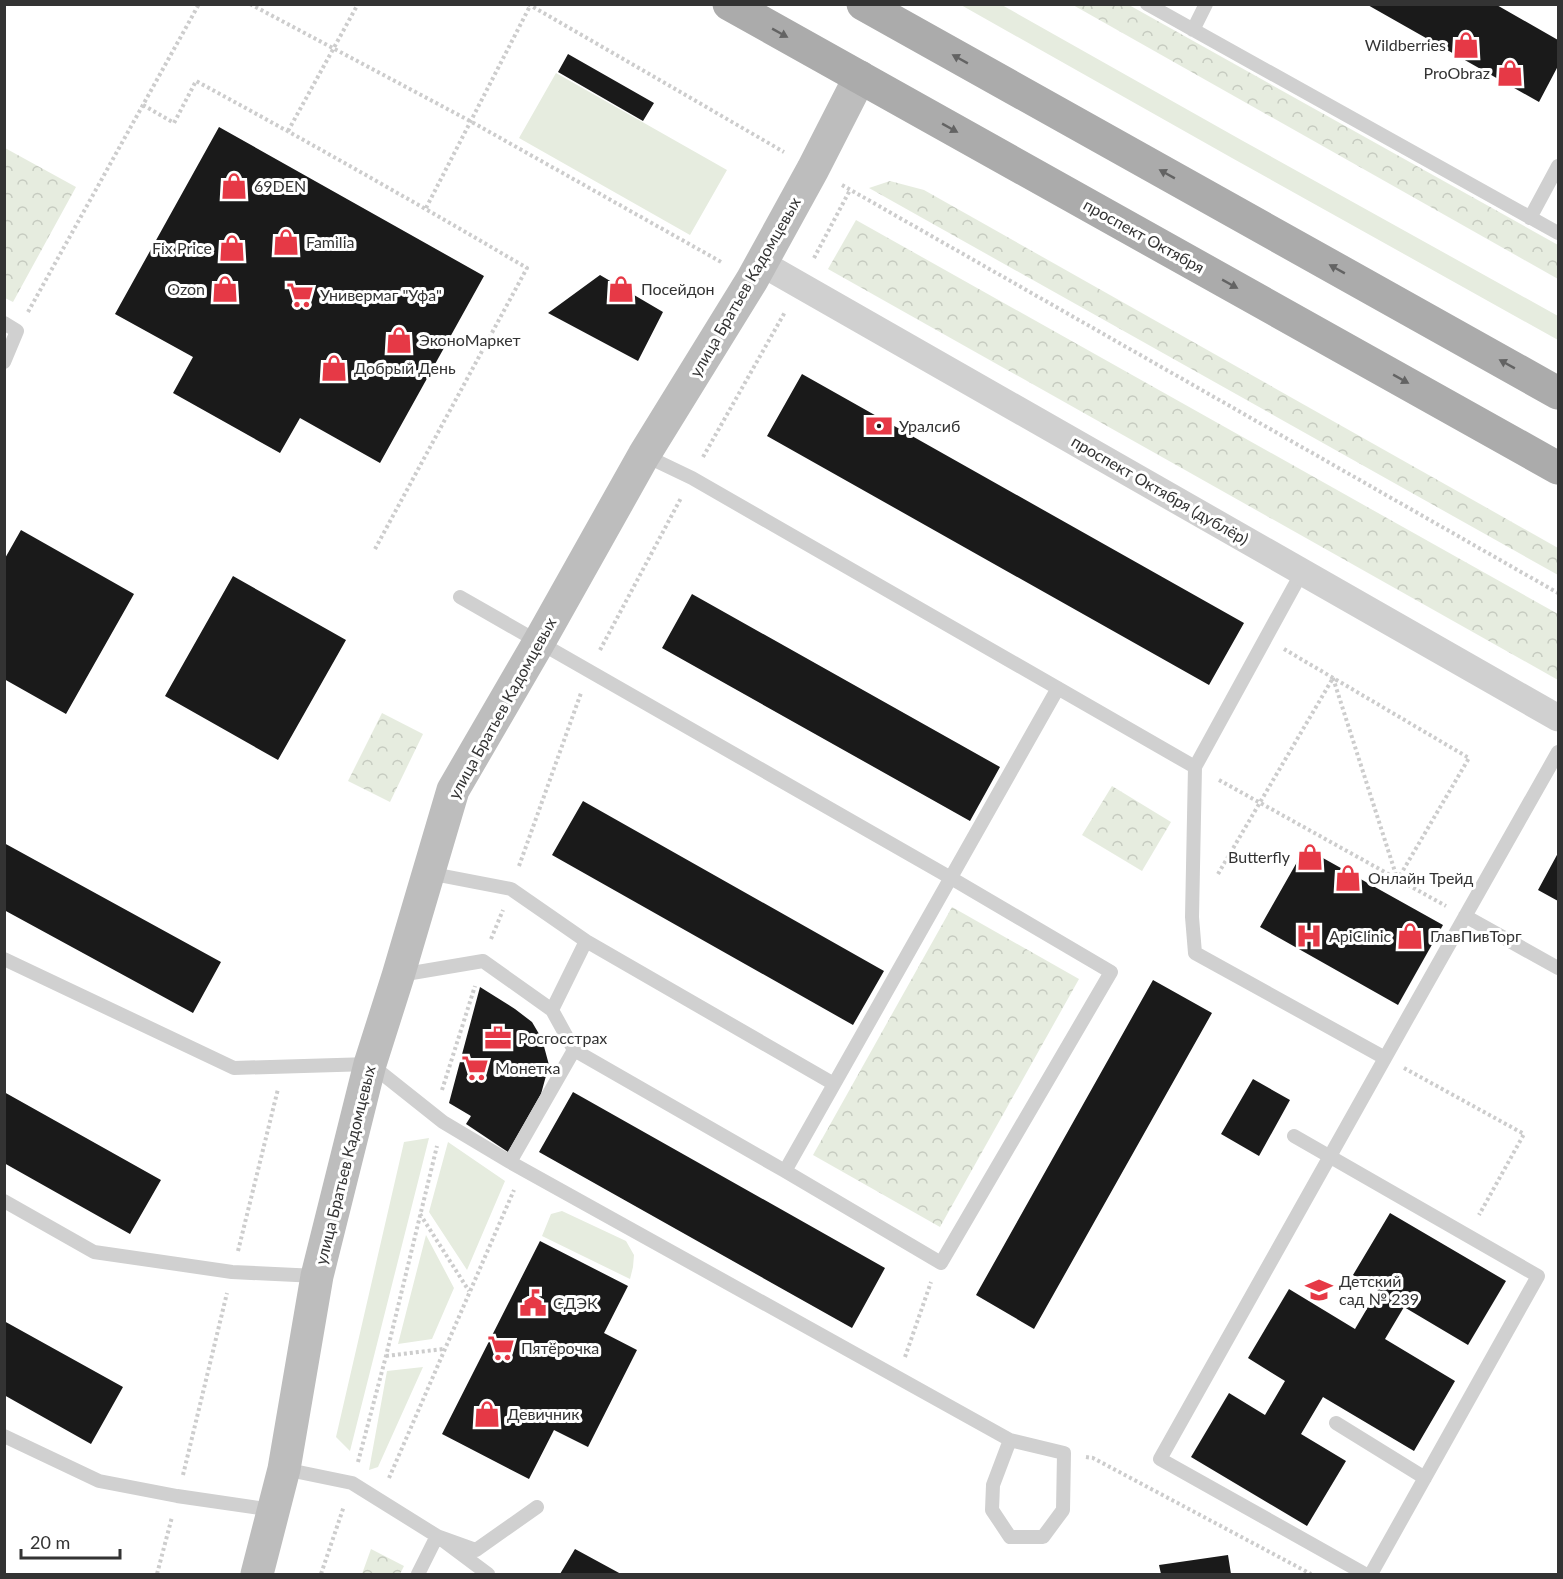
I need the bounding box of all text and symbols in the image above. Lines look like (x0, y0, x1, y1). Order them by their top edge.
one-way arrow (772, 28, 789, 38)
shop icon: Wildberries (1451, 30, 1481, 60)
place label: Wildberries (1365, 35, 1446, 54)
one-way arrow (951, 54, 968, 64)
shop icon: ProObraz (1495, 58, 1525, 88)
place label: ProObraz (1424, 63, 1490, 82)
one-way arrow (942, 123, 959, 133)
one-way arrow (1158, 169, 1175, 179)
shop icon: 69DEN (219, 171, 249, 201)
place label: 69DEN (254, 176, 306, 195)
street label: улица Братьев Кадомцевых (685, 193, 804, 380)
street label: проспект Октября (1080, 194, 1208, 277)
shop icon: Familia (271, 227, 301, 257)
place label: Familia (306, 232, 354, 251)
shop icon: Fix Price (217, 233, 247, 263)
place label: Fix Price (152, 238, 212, 257)
one-way arrow (1328, 264, 1345, 274)
shop icon: Ozon (210, 274, 240, 304)
shop icon: Посейдон (606, 274, 636, 304)
place label: Ozon (167, 279, 205, 298)
place label: Посейдон (641, 279, 715, 298)
one-way arrow (1222, 279, 1239, 289)
supermarket icon: Универмаг "Уфа" (285, 280, 315, 310)
place label: Универмаг "Уфа" (320, 285, 442, 304)
shop icon: ЭконоМаркет (384, 325, 414, 355)
place label: ЭконоМаркет (419, 330, 521, 349)
shop icon: Добрый День (319, 353, 349, 383)
place label: Добрый День (354, 358, 456, 377)
one-way arrow (1499, 359, 1516, 369)
one-way arrow (1392, 374, 1409, 384)
bank icon: Уралсиб (864, 411, 894, 441)
place label: Уралсиб (899, 416, 960, 435)
street label: проспект Октября (дублёр) (1068, 431, 1252, 548)
street label: улица Братьев Кадомцевых (444, 614, 559, 802)
shop icon: Butterfly (1295, 842, 1325, 872)
place label: Butterfly (1228, 847, 1291, 866)
shop icon: Онлайн Трейд (1333, 863, 1363, 893)
place label: Онлайн Трейд (1368, 868, 1474, 887)
hospital icon: ApiClinic (1294, 921, 1324, 951)
shop icon: ГлавПивТорг (1395, 921, 1425, 951)
place label: ApiClinic (1329, 926, 1392, 945)
place label: ГлавПивТорг (1430, 926, 1522, 945)
office icon: Росгосстрах (483, 1023, 513, 1053)
place label: Росгосстрах (518, 1028, 607, 1047)
supermarket icon: Монетка (460, 1053, 490, 1083)
place label: Монетка (495, 1058, 560, 1077)
street label: улица Братьев Кадомцевых (311, 1063, 378, 1266)
place label: Детский сад № 239 (1339, 1271, 1419, 1308)
school or university icon: Детский сад № 239 (1304, 1275, 1334, 1305)
public building icon: СДЭК (518, 1288, 548, 1318)
place label: СДЭК (553, 1293, 598, 1312)
supermarket icon: Пятёрочка (486, 1333, 516, 1363)
place label: Пятёрочка (521, 1338, 599, 1357)
shop icon: Девичник (472, 1399, 502, 1429)
place label: Девичник (507, 1404, 580, 1423)
scale bar (21, 1522, 120, 1560)
text: 20 m (30, 1531, 70, 1553)

